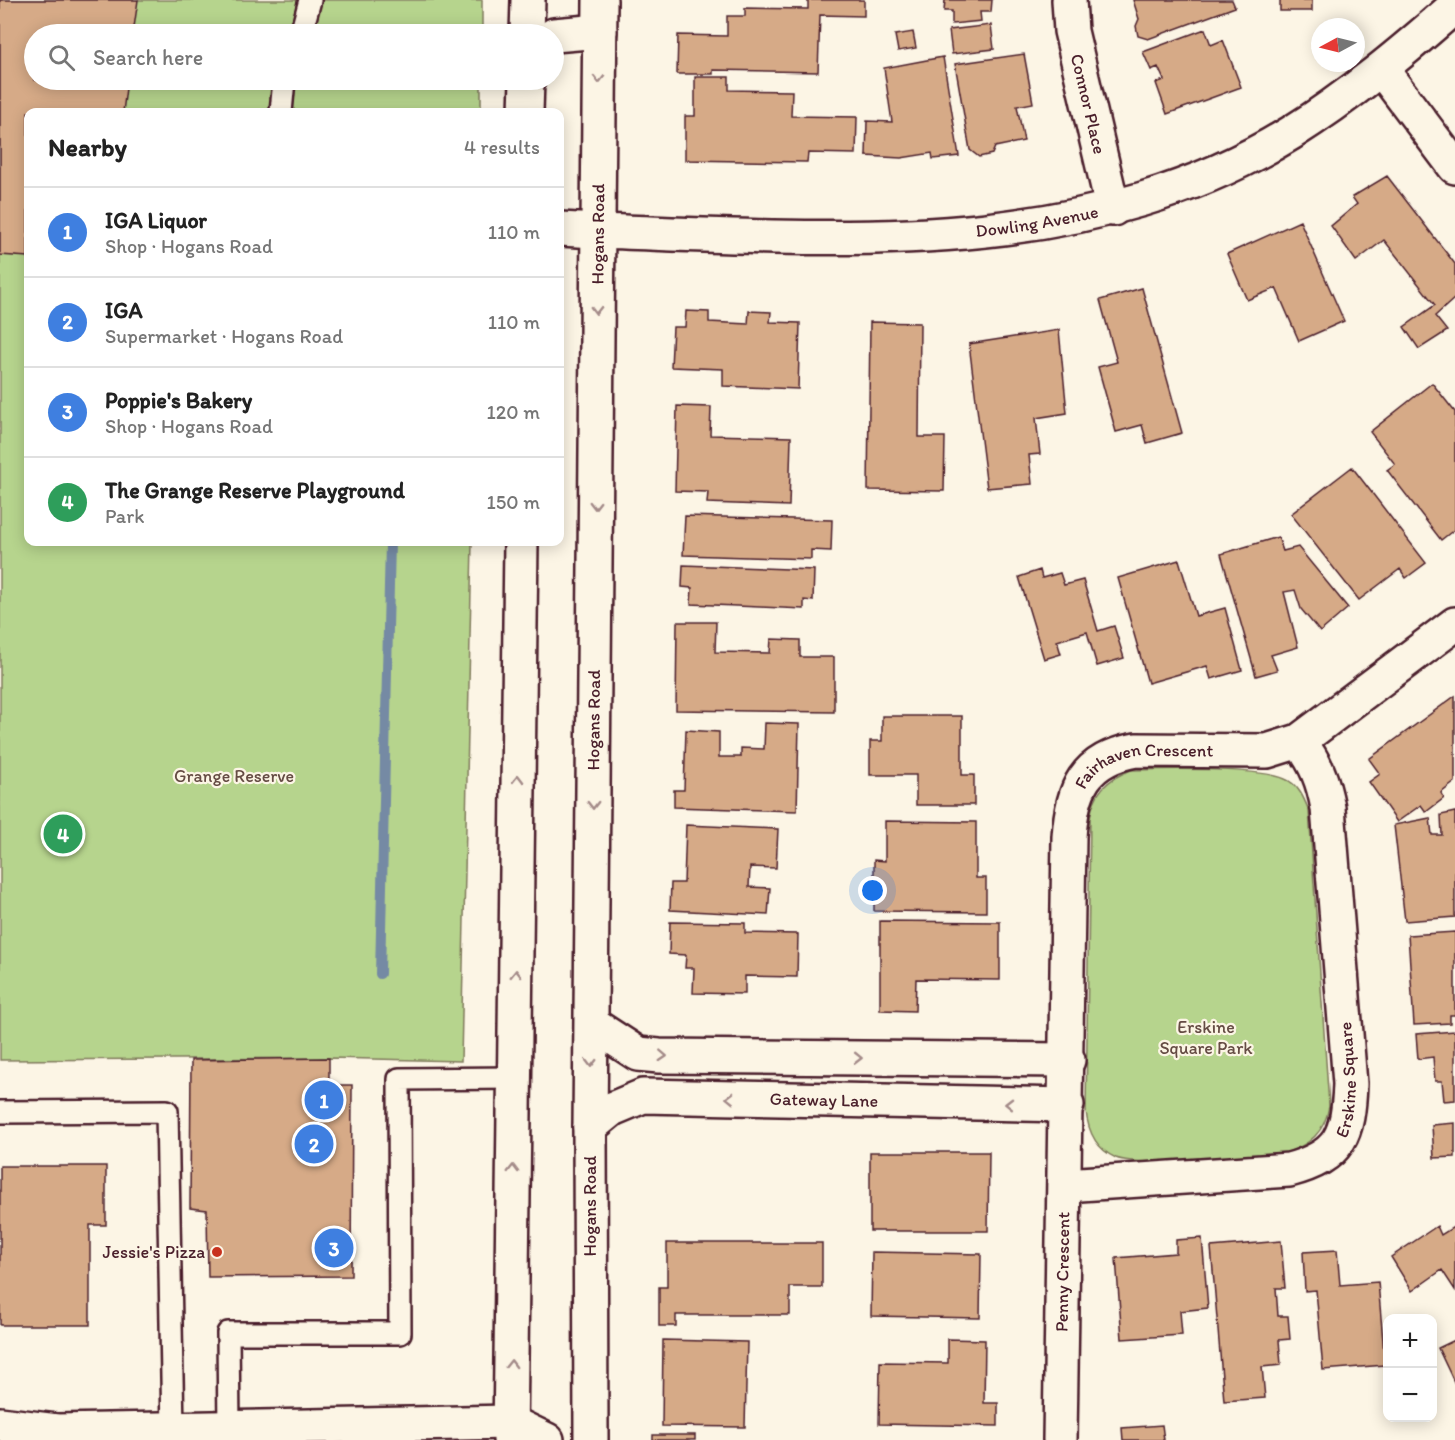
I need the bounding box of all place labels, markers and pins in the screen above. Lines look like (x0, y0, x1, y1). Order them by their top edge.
pin: 4 (44, 812, 82, 856)
pin: 1 (304, 1078, 344, 1122)
pin: 2 (294, 1122, 334, 1166)
pin: 3 (314, 1226, 354, 1270)
place label: Jessie's Pizza (102, 1241, 205, 1263)
marker: Jessie's Pizza (210, 1245, 224, 1259)

